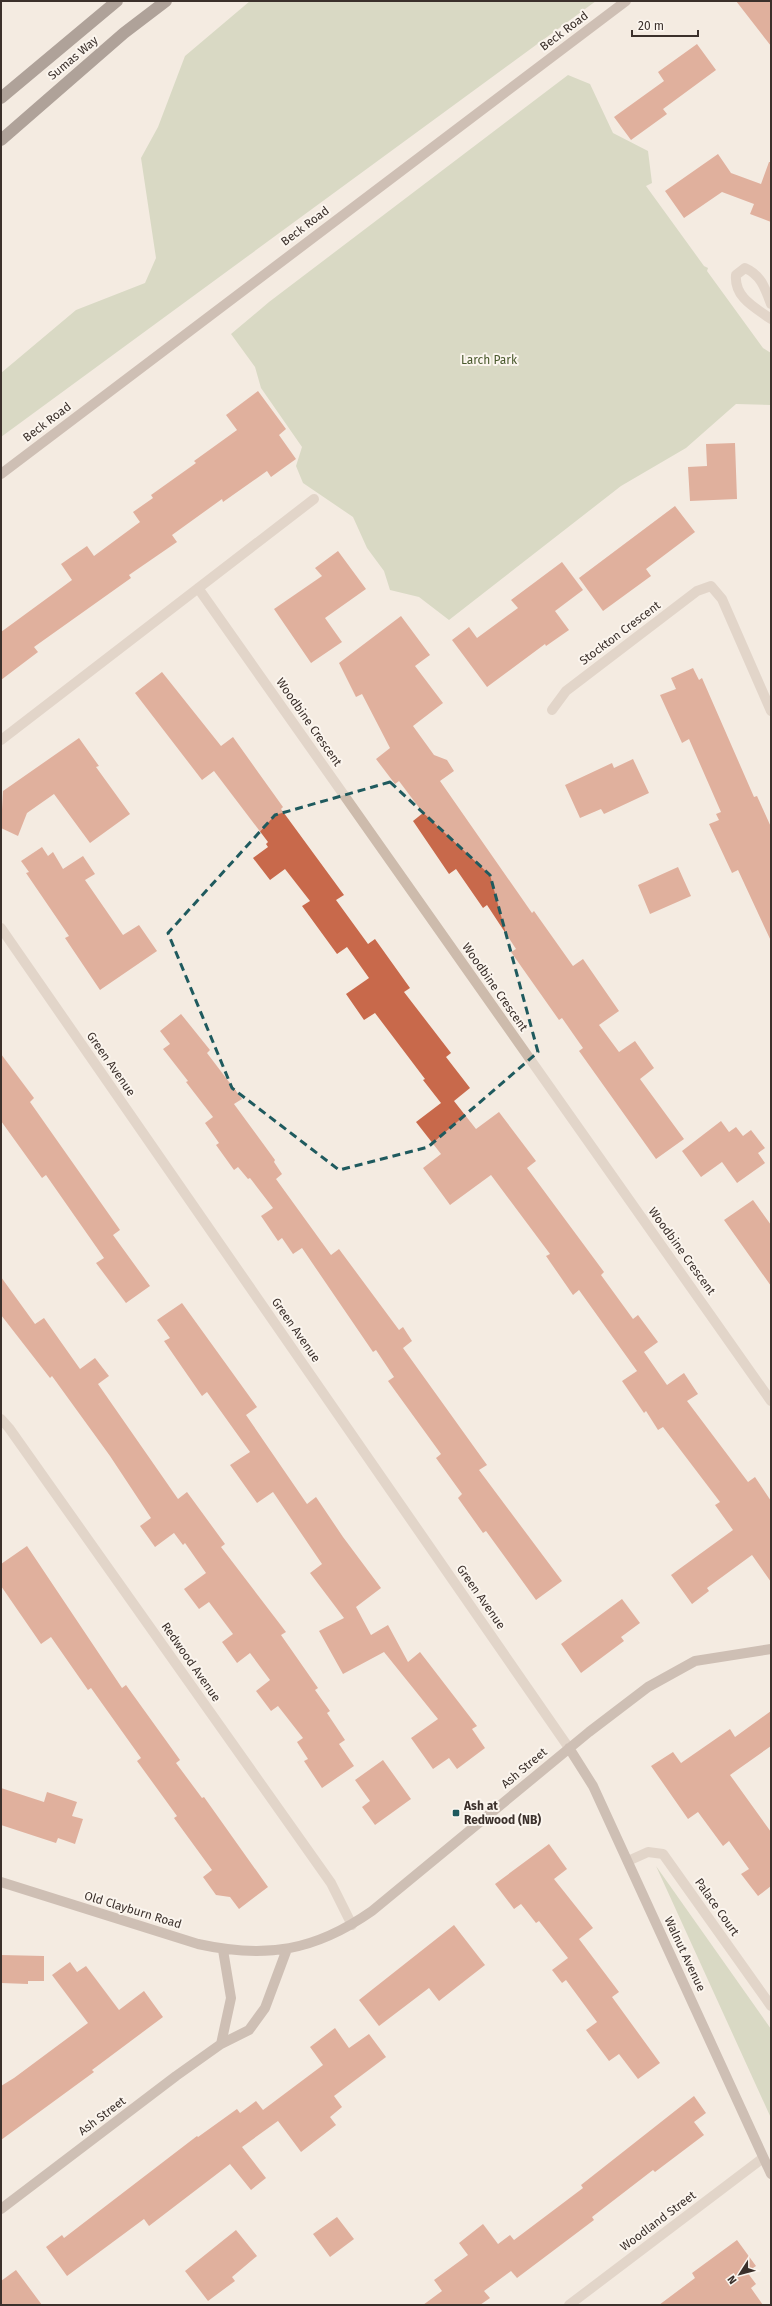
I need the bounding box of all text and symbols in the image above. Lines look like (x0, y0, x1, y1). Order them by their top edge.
street label: Beck Road (537, 8, 591, 54)
scale bar (632, 12, 698, 38)
text: 20 m (638, 19, 664, 33)
street label: Sumas Way (45, 33, 101, 83)
street label: Beck Road (278, 203, 332, 249)
park label: Larch Park (461, 353, 518, 367)
street label: Beck Road (20, 399, 74, 445)
street label: Stockton Crescent (577, 598, 664, 668)
street label: Woodbine Crescent (273, 675, 345, 769)
street label: Woodbine Crescent (459, 940, 531, 1034)
street label: Green Avenue (84, 1029, 138, 1099)
street label: Woodbine Crescent (646, 1205, 719, 1298)
street label: Green Avenue (269, 1295, 323, 1365)
street label: Green Avenue (454, 1562, 508, 1632)
street label: Redwood Avenue (158, 1620, 224, 1704)
street label: Ash Street (498, 1744, 550, 1791)
place label: Ash at Redwood (NB) (463, 1799, 541, 1827)
marker: Ash at Redwood (NB) (451, 1808, 461, 1818)
street label: Palace Court (692, 1875, 742, 1939)
street label: Old Clayburn Road (83, 1889, 183, 1931)
street label: Walnut Avenue (662, 1914, 708, 1994)
street label: Ash Street (76, 2093, 129, 2138)
street label: Woodland Street (617, 2188, 699, 2254)
north arrow (720, 2254, 760, 2294)
text: N (725, 2273, 740, 2286)

